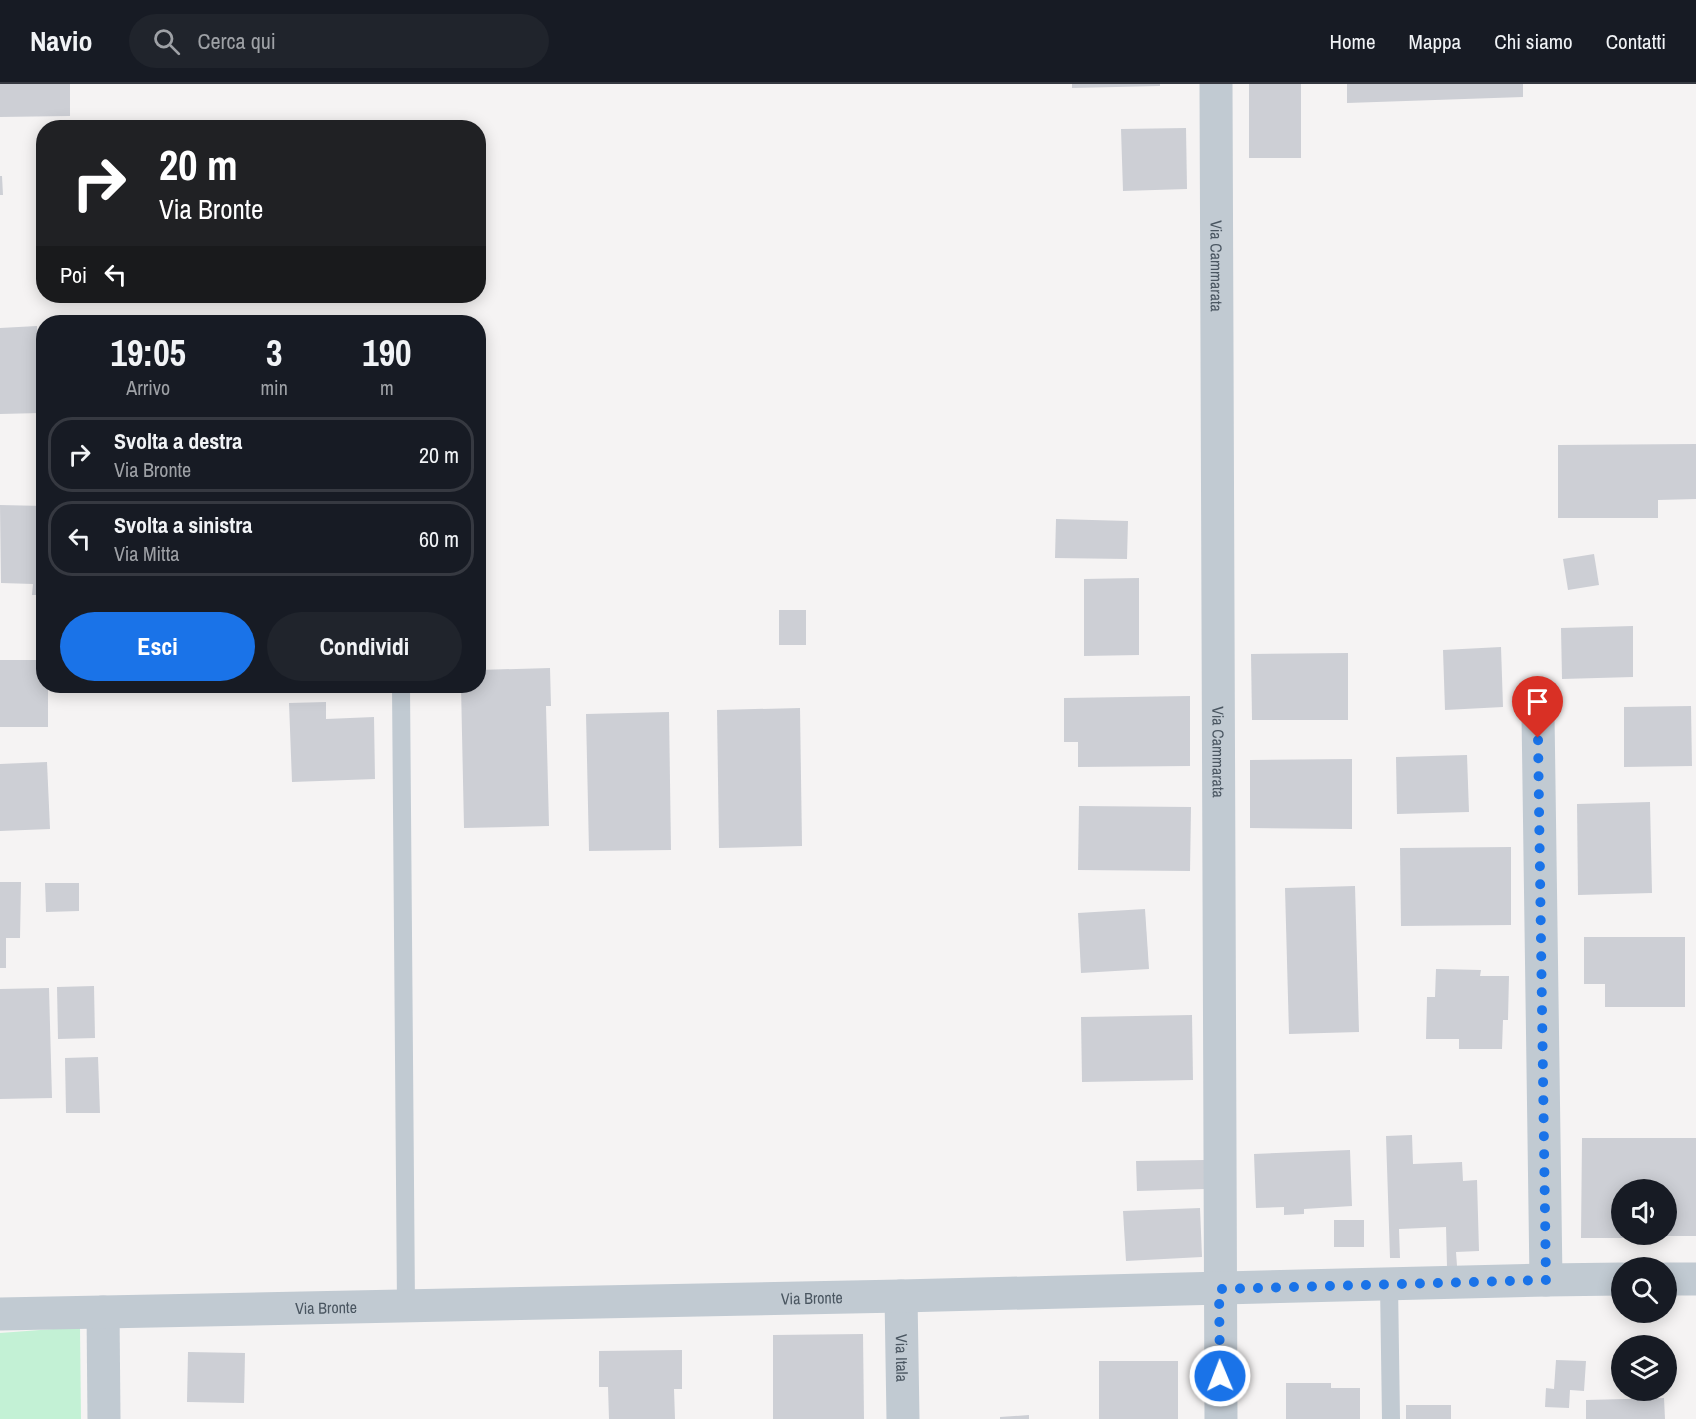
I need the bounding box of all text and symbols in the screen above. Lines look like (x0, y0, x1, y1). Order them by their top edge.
search box (129, 14, 549, 68)
text: Navio (30, 22, 93, 60)
icon: search (150, 25, 183, 58)
text: Cerca qui (198, 26, 276, 56)
text: Home (1330, 27, 1376, 56)
text: Mappa (1409, 27, 1461, 56)
text: Chi siamo (1494, 27, 1573, 56)
text: Contatti (1606, 27, 1666, 56)
text: 20 m (159, 137, 238, 193)
icon: right (60, 144, 138, 222)
text: Via Bronte (159, 191, 263, 227)
street label: Via Cammarata (1206, 220, 1228, 313)
icon: left (99, 258, 132, 291)
text: Poi (60, 260, 87, 290)
text: 19:05 (110, 329, 186, 377)
text: 3 (266, 329, 282, 377)
text: 190 (362, 329, 412, 377)
text: Arrivo (126, 374, 170, 401)
text: min (260, 374, 288, 401)
text: m (380, 374, 394, 401)
text: Svolta a destra (114, 426, 242, 456)
icon: right (63, 438, 96, 471)
text: 20 m (419, 440, 459, 470)
text: Via Bronte (114, 456, 191, 483)
text: Svolta a sinistra (114, 510, 252, 540)
icon: left (63, 522, 96, 555)
text: 60 m (419, 524, 459, 554)
text: Via Mitta (114, 540, 179, 567)
button: Esci (60, 612, 255, 681)
button: Condividi (267, 612, 462, 681)
pin (1512, 676, 1563, 738)
icon: arrive (1521, 685, 1554, 718)
street label: Via Cammarata (1207, 706, 1230, 799)
map controls (1611, 1179, 1677, 1401)
button: sound (1611, 1179, 1677, 1245)
button: search (1611, 1257, 1677, 1323)
street label: Via Bronte (781, 1286, 843, 1309)
street label: Via Bronte (295, 1296, 357, 1319)
street label: Via Itala (891, 1334, 913, 1383)
button: layers (1611, 1335, 1677, 1401)
position arrow (1188, 1344, 1252, 1408)

